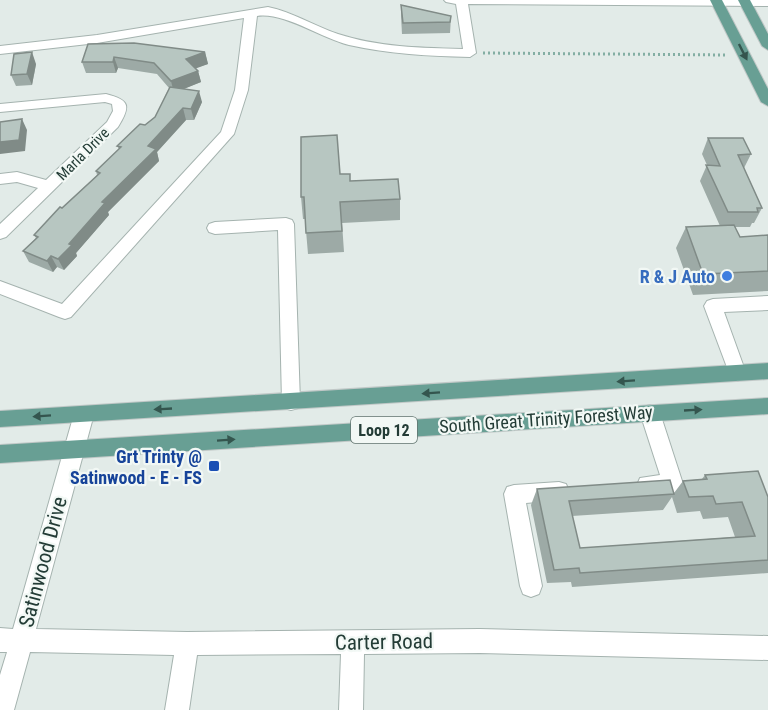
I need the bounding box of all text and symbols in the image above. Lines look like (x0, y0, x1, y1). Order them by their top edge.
one-way arrow (738, 43, 748, 60)
street label: Marla Drive (53, 124, 113, 184)
place label: R & J Auto (640, 266, 715, 287)
marker: R & J Auto (720, 269, 734, 283)
one-way arrow (616, 376, 635, 385)
one-way arrow (422, 389, 441, 398)
street label: South Great Trinity Forest Way (439, 401, 654, 437)
one-way arrow (153, 405, 172, 414)
one-way arrow (684, 405, 703, 415)
one-way arrow (33, 412, 52, 421)
road number: Loop 12 (351, 417, 417, 443)
one-way arrow (217, 435, 236, 445)
place label: Grt Trinty @ Satinwood - E - FS (70, 446, 202, 488)
marker: Grt Trinty @ Satinwood - E - FS (207, 459, 221, 473)
street label: Satinwood Drive (14, 494, 72, 630)
street label: Carter Road (335, 629, 433, 655)

